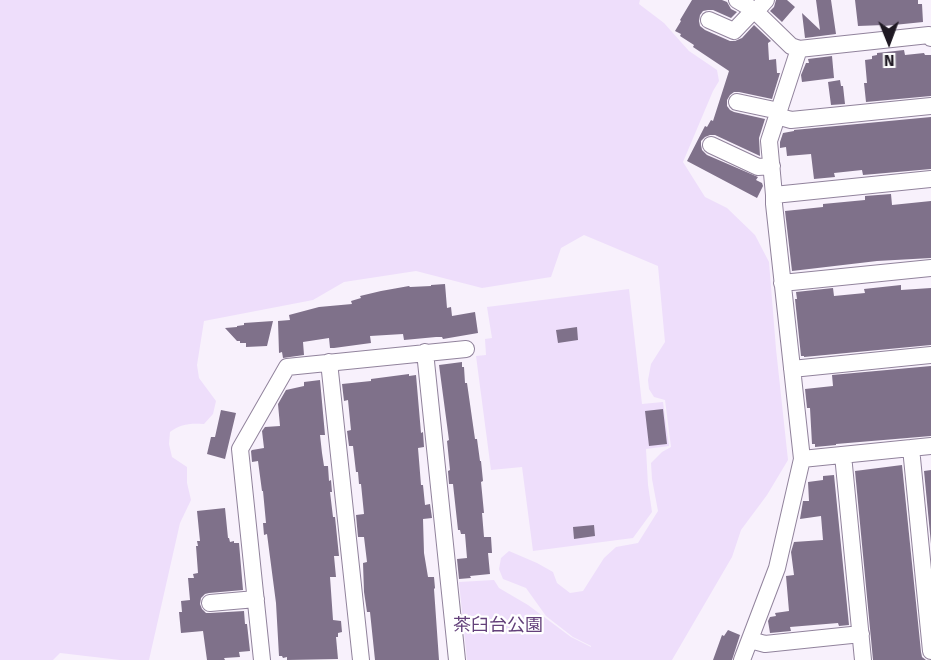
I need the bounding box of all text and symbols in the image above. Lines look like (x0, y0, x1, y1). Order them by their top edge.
north arrow (859, 12, 919, 72)
text: N (884, 51, 895, 70)
park label: 茶臼台公園 (453, 615, 543, 637)

